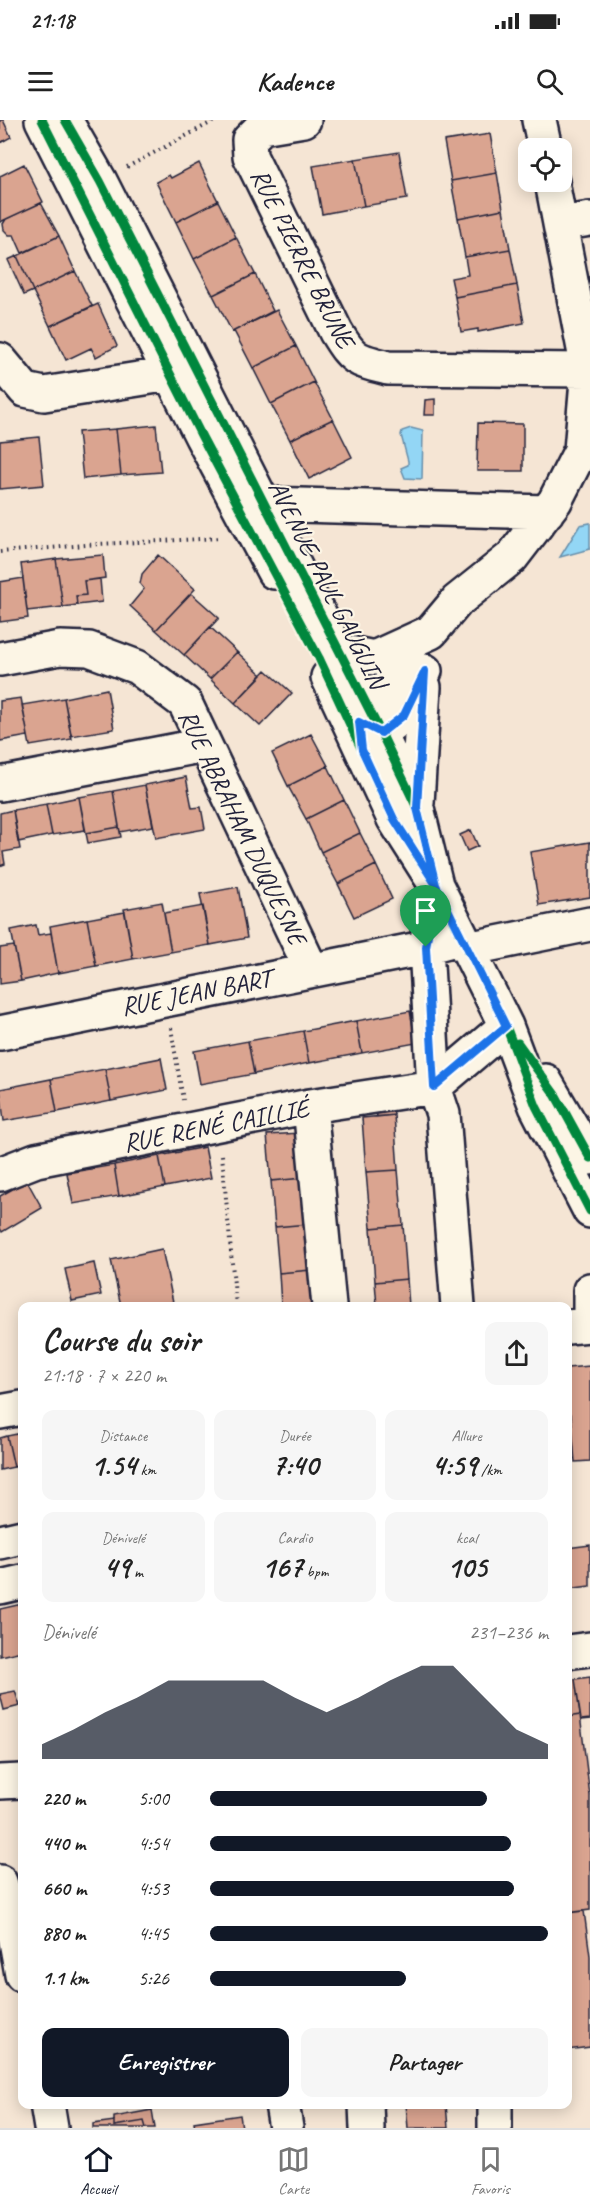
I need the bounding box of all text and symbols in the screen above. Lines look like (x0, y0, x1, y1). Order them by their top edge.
text: 21:18 (30, 7, 74, 35)
text: Kadence (257, 64, 333, 98)
icon: menu (24, 65, 57, 98)
icon: search (533, 65, 566, 98)
map controls (518, 138, 572, 192)
button: locate (518, 138, 572, 192)
street label: RUE PIERRE BRUNE (243, 163, 363, 356)
street label: AVENUE PAUL GAUGUIN (261, 475, 396, 698)
street label: RUE ABRAHAM DUQUESNE (171, 704, 316, 954)
pin (400, 885, 451, 947)
icon: arrive (409, 894, 442, 927)
street label: RUE JEAN BART (118, 960, 281, 1023)
street label: RUE RENÉ CAILLIÉ (120, 1091, 314, 1160)
text: Course du soir (42, 1319, 200, 1361)
button: share (485, 1322, 548, 1385)
text: 21:18 · 7 × 220 m (42, 1363, 166, 1388)
text: Distance (99, 1426, 147, 1446)
text: Durée (279, 1426, 311, 1446)
text: Allure (452, 1426, 482, 1446)
text: 1.54 (91, 1446, 137, 1484)
text: 7:40 (272, 1446, 318, 1484)
text: 4:59 (431, 1446, 477, 1484)
text: km (137, 1460, 156, 1480)
text: /km (477, 1460, 502, 1480)
text: Dénivelé (102, 1528, 145, 1548)
text: Cardio (277, 1528, 313, 1548)
text: kcal (456, 1528, 477, 1548)
text: 49 (104, 1548, 130, 1586)
text: 167 (262, 1548, 303, 1586)
text: 105 (447, 1548, 487, 1586)
text: m (130, 1562, 143, 1582)
text: bpm (303, 1562, 328, 1582)
text: Dénivelé (42, 1620, 96, 1645)
text: 231–236 m (469, 1620, 548, 1645)
text: 220 m (42, 1786, 85, 1811)
text: 5:00 (138, 1786, 169, 1811)
text: 440 m (42, 1831, 85, 1856)
text: 4:54 (138, 1831, 169, 1856)
text: 660 m (42, 1876, 86, 1901)
text: 4:53 (138, 1876, 169, 1901)
text: 880 m (42, 1921, 85, 1946)
text: 4:45 (138, 1921, 169, 1946)
text: 1.1 km (42, 1966, 89, 1991)
text: 5:26 (138, 1966, 169, 1991)
button: Enregistrer (42, 2028, 289, 2097)
button: Partager (301, 2028, 548, 2097)
tab: Accueil (80, 2143, 117, 2199)
tab: Carte (277, 2143, 310, 2199)
tab: Favoris (471, 2143, 510, 2199)

